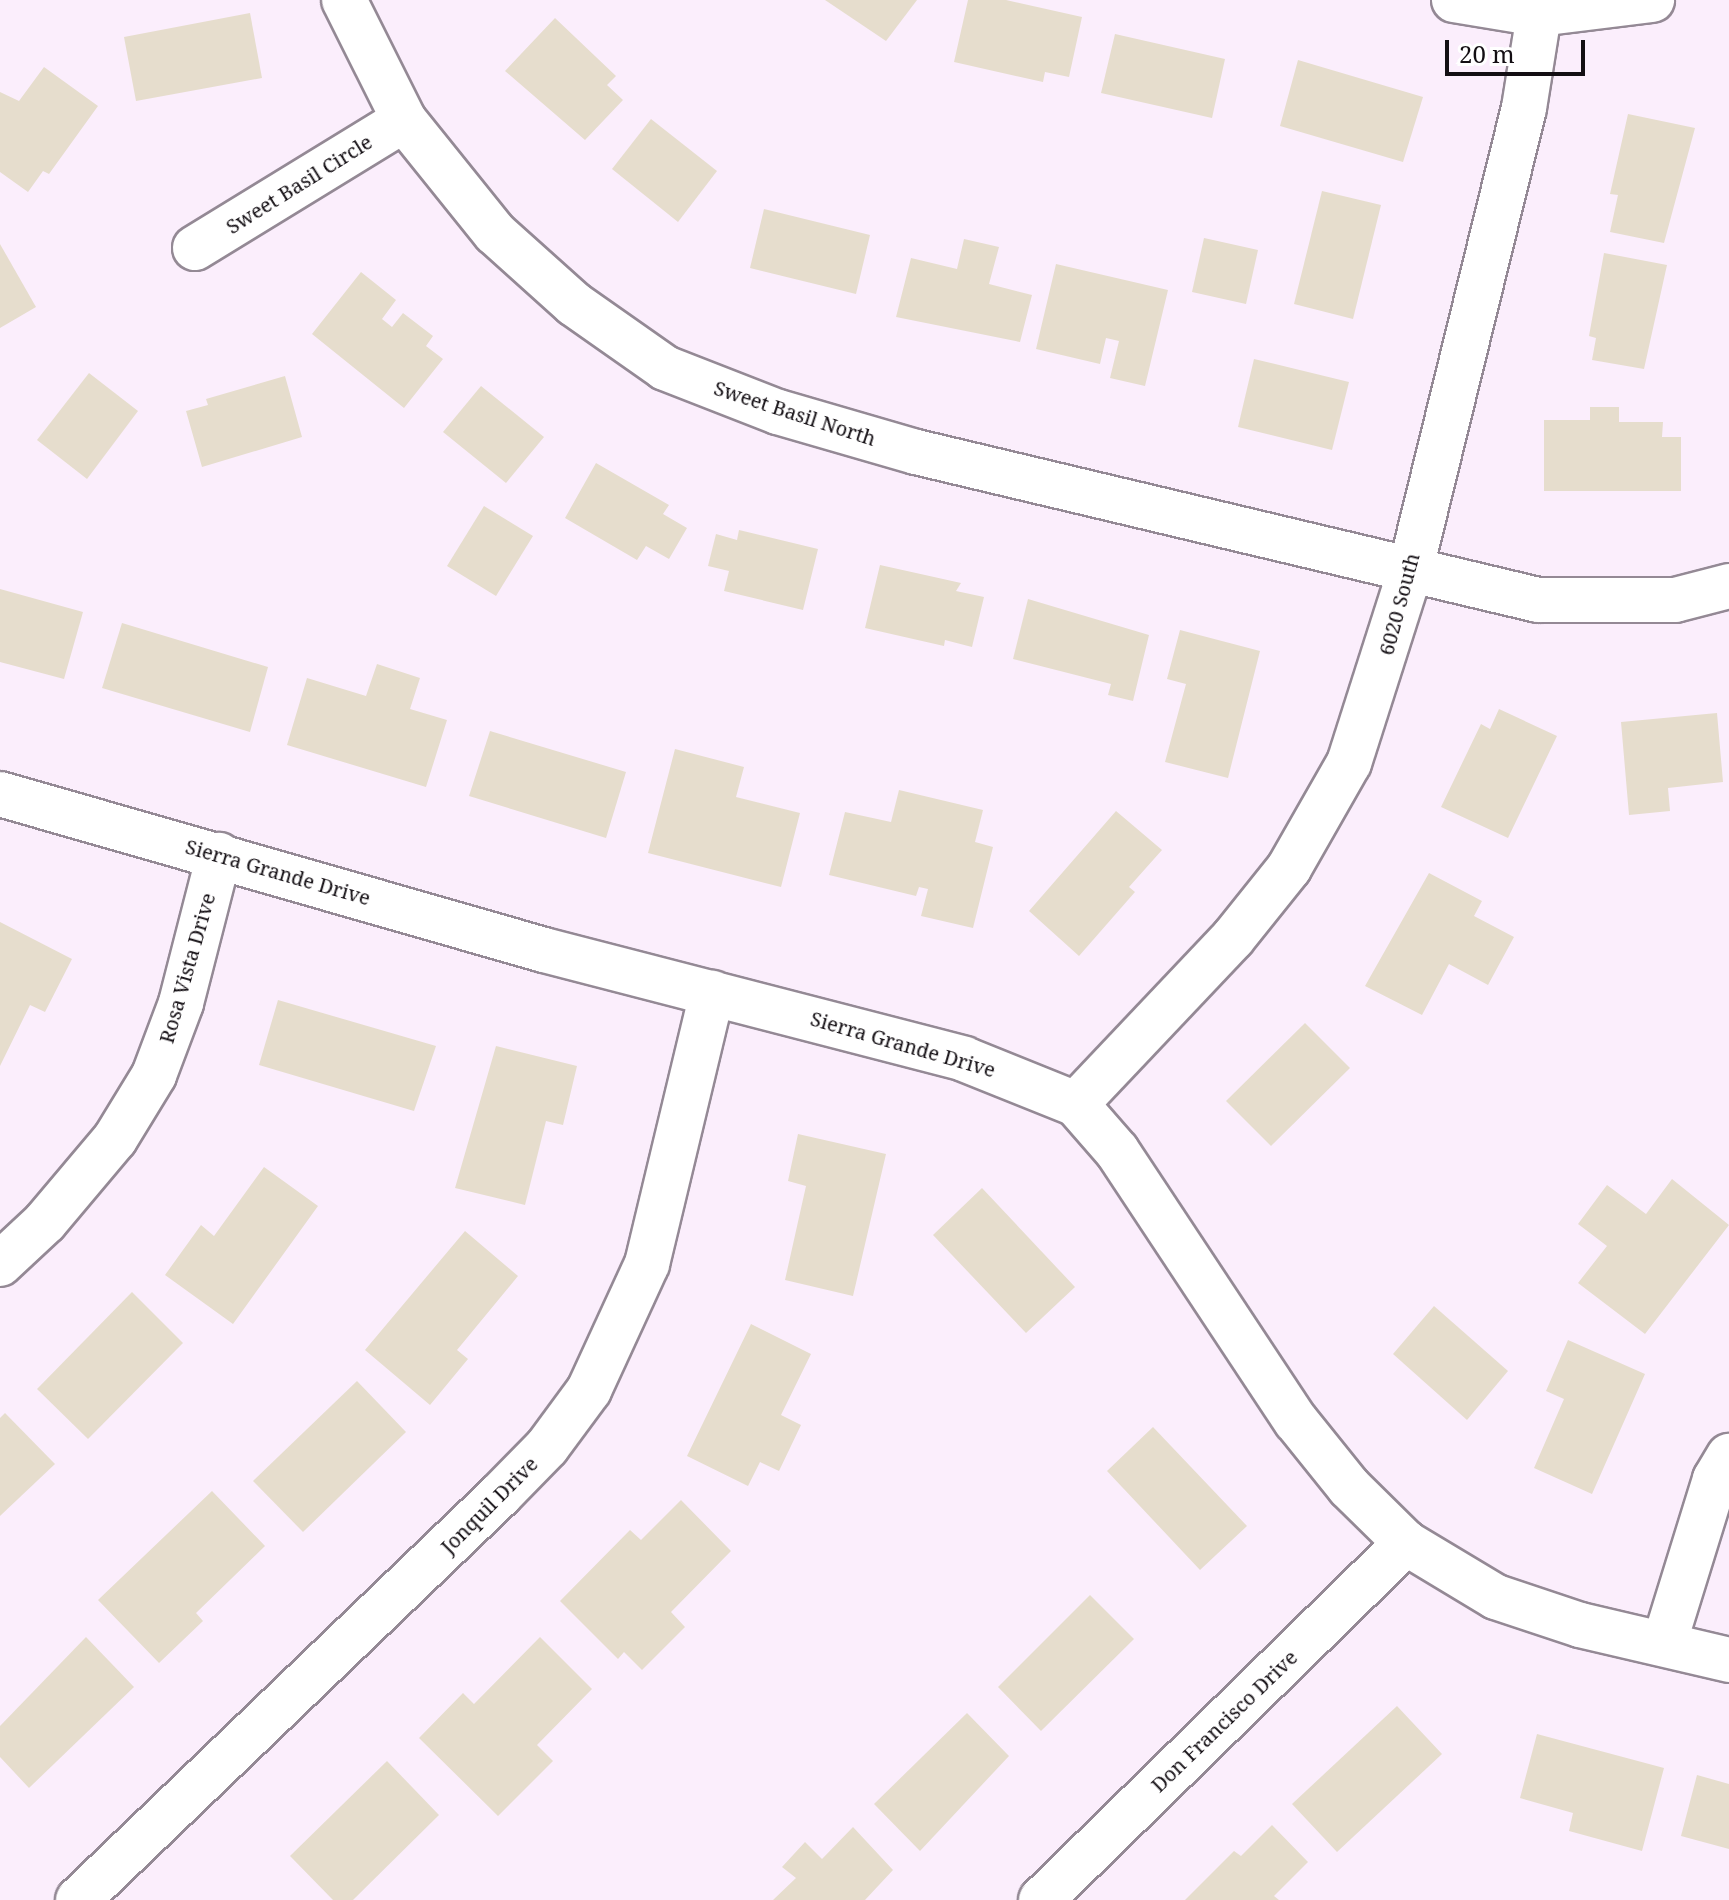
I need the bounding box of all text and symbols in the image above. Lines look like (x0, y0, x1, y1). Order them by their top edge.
scale bar (1449, 24, 1589, 74)
text: 20 m (1459, 37, 1515, 70)
street label: Sweet Basil Circle (222, 129, 376, 239)
street label: Sweet Basil North (711, 376, 879, 450)
street label: 6020 South (1374, 550, 1424, 658)
street label: Sierra Grande Drive (183, 834, 373, 910)
street label: Rosa Vista Drive (154, 890, 220, 1046)
street label: Sierra Grande Drive (808, 1006, 998, 1082)
street label: Jonquil Drive (436, 1452, 542, 1558)
street label: Don Francisco Drive (1146, 1645, 1302, 1797)

